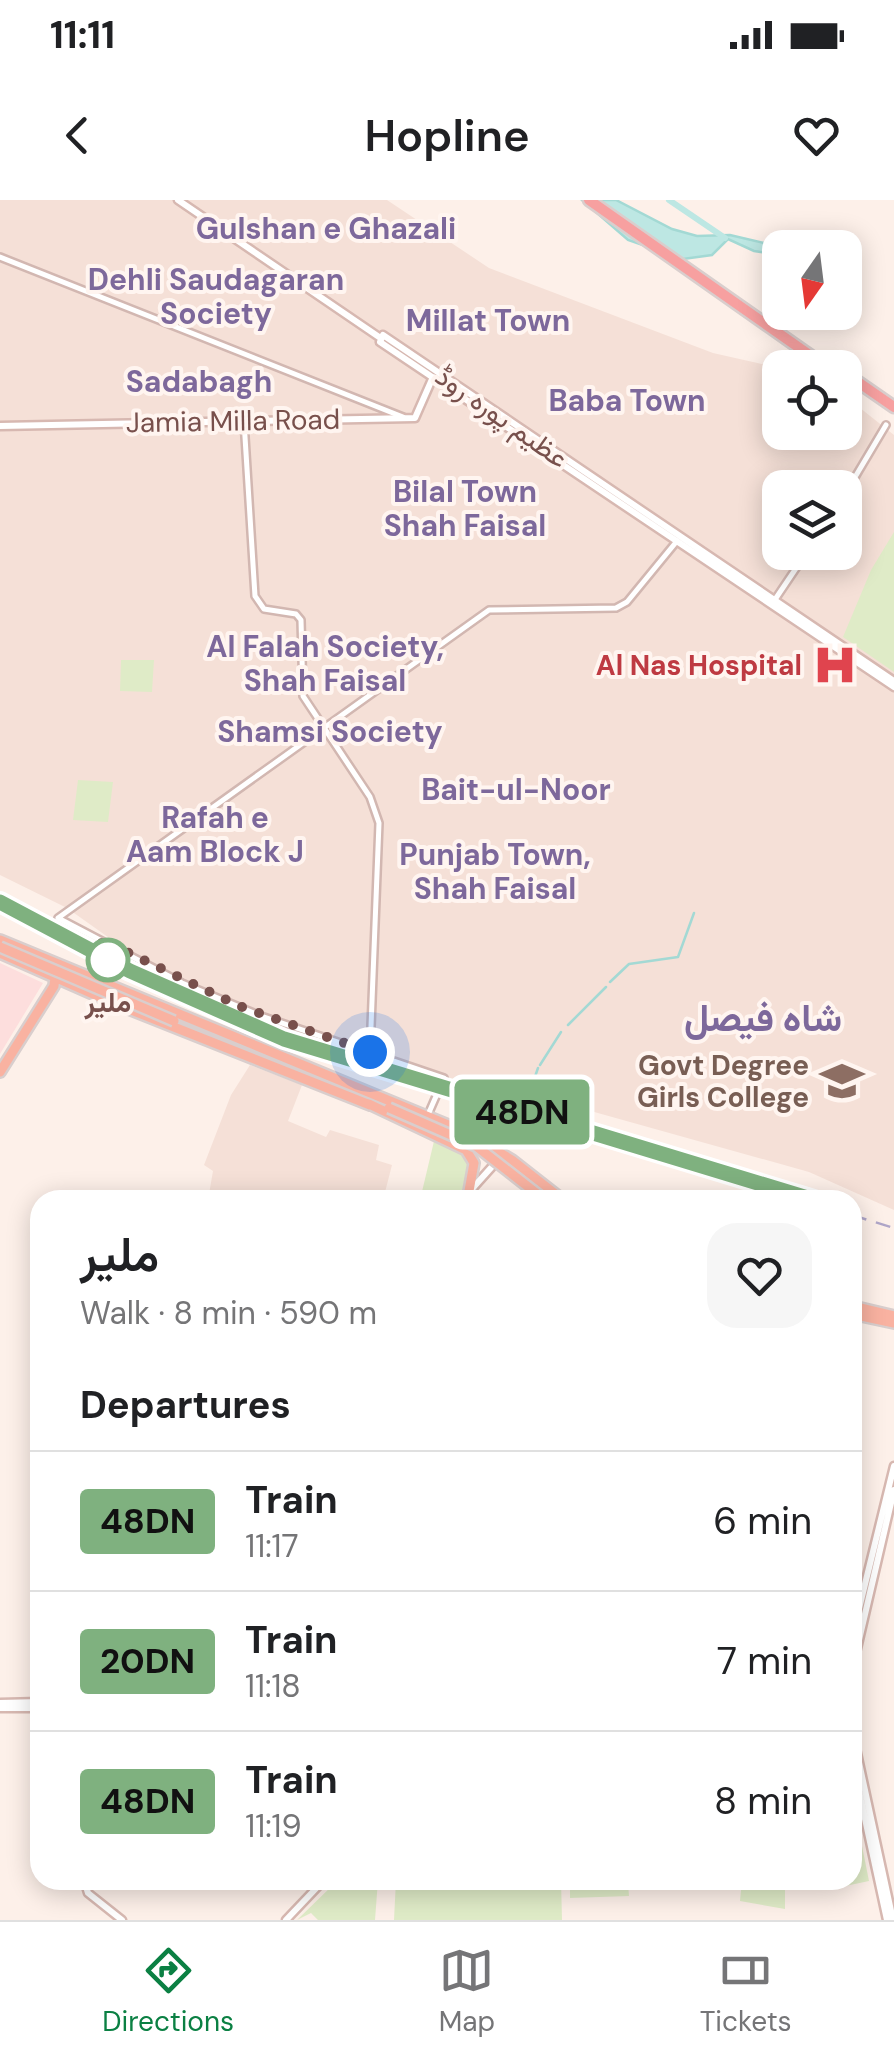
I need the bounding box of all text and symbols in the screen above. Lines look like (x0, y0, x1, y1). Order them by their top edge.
text: 11:11 (50, 10, 115, 60)
text: Hopline (364, 106, 530, 165)
icon: back (50, 108, 105, 163)
icon: heart (789, 108, 844, 163)
district label: Gulshan e Ghazali (196, 209, 456, 248)
north arrow (762, 230, 862, 330)
map controls (762, 230, 862, 570)
district label: Dehli Saudagaran Society (88, 260, 344, 333)
district label: Millat Town (406, 301, 570, 340)
button: locate (762, 350, 862, 450)
street label: عظیم پورہ روڈ (428, 358, 576, 476)
district label: Sadabagh (126, 362, 272, 401)
district label: Baba Town (548, 381, 706, 420)
street label: Jamia Milla Road (126, 401, 340, 441)
button: layers (762, 470, 862, 570)
district label: Bilal Town Shah Faisal (384, 472, 546, 545)
district label: Al Falah Society, Shah Faisal (206, 627, 444, 700)
hospital icon: Al Nas Hospital (811, 641, 859, 689)
place label: Al Nas Hospital (596, 647, 802, 684)
district label: Shamsi Society (217, 712, 443, 751)
district label: Bait-ul-Noor (421, 770, 611, 809)
district label: Rafah e Aam Block J (126, 798, 304, 871)
district label: Punjab Town, Shah Faisal (399, 835, 591, 908)
marker: ملیر (87, 939, 129, 981)
place label: ملیر (84, 984, 131, 1021)
district label: شاہ فیصل (684, 993, 842, 1043)
your location (345, 1027, 395, 1077)
place label: Govt Degree Girls College (637, 1047, 809, 1116)
school or university icon: Govt Degree Girls College (818, 1057, 866, 1105)
line badge: 48DN (452, 1080, 592, 1144)
text: 48DN (474, 1089, 570, 1135)
text: ملیر (80, 1223, 159, 1286)
button: heart (707, 1223, 812, 1328)
text: Walk · 8 min · 590 m (80, 1292, 377, 1334)
text: Departures (80, 1380, 291, 1430)
text: Train (245, 1475, 338, 1525)
text: 6 min (713, 1496, 812, 1546)
text: 48DN (100, 1498, 195, 1544)
text: 11:17 (245, 1525, 299, 1567)
text: Train (245, 1615, 338, 1665)
text: 7 min (717, 1636, 812, 1686)
text: 20DN (100, 1638, 195, 1684)
text: 11:18 (245, 1665, 301, 1707)
text: Train (245, 1755, 338, 1805)
text: 8 min (714, 1776, 812, 1826)
text: 48DN (100, 1778, 195, 1824)
text: 11:19 (245, 1805, 302, 1847)
tab: Directions (102, 1943, 234, 2040)
tab: Map (439, 1943, 495, 2040)
tab: Tickets (700, 1943, 792, 2040)

